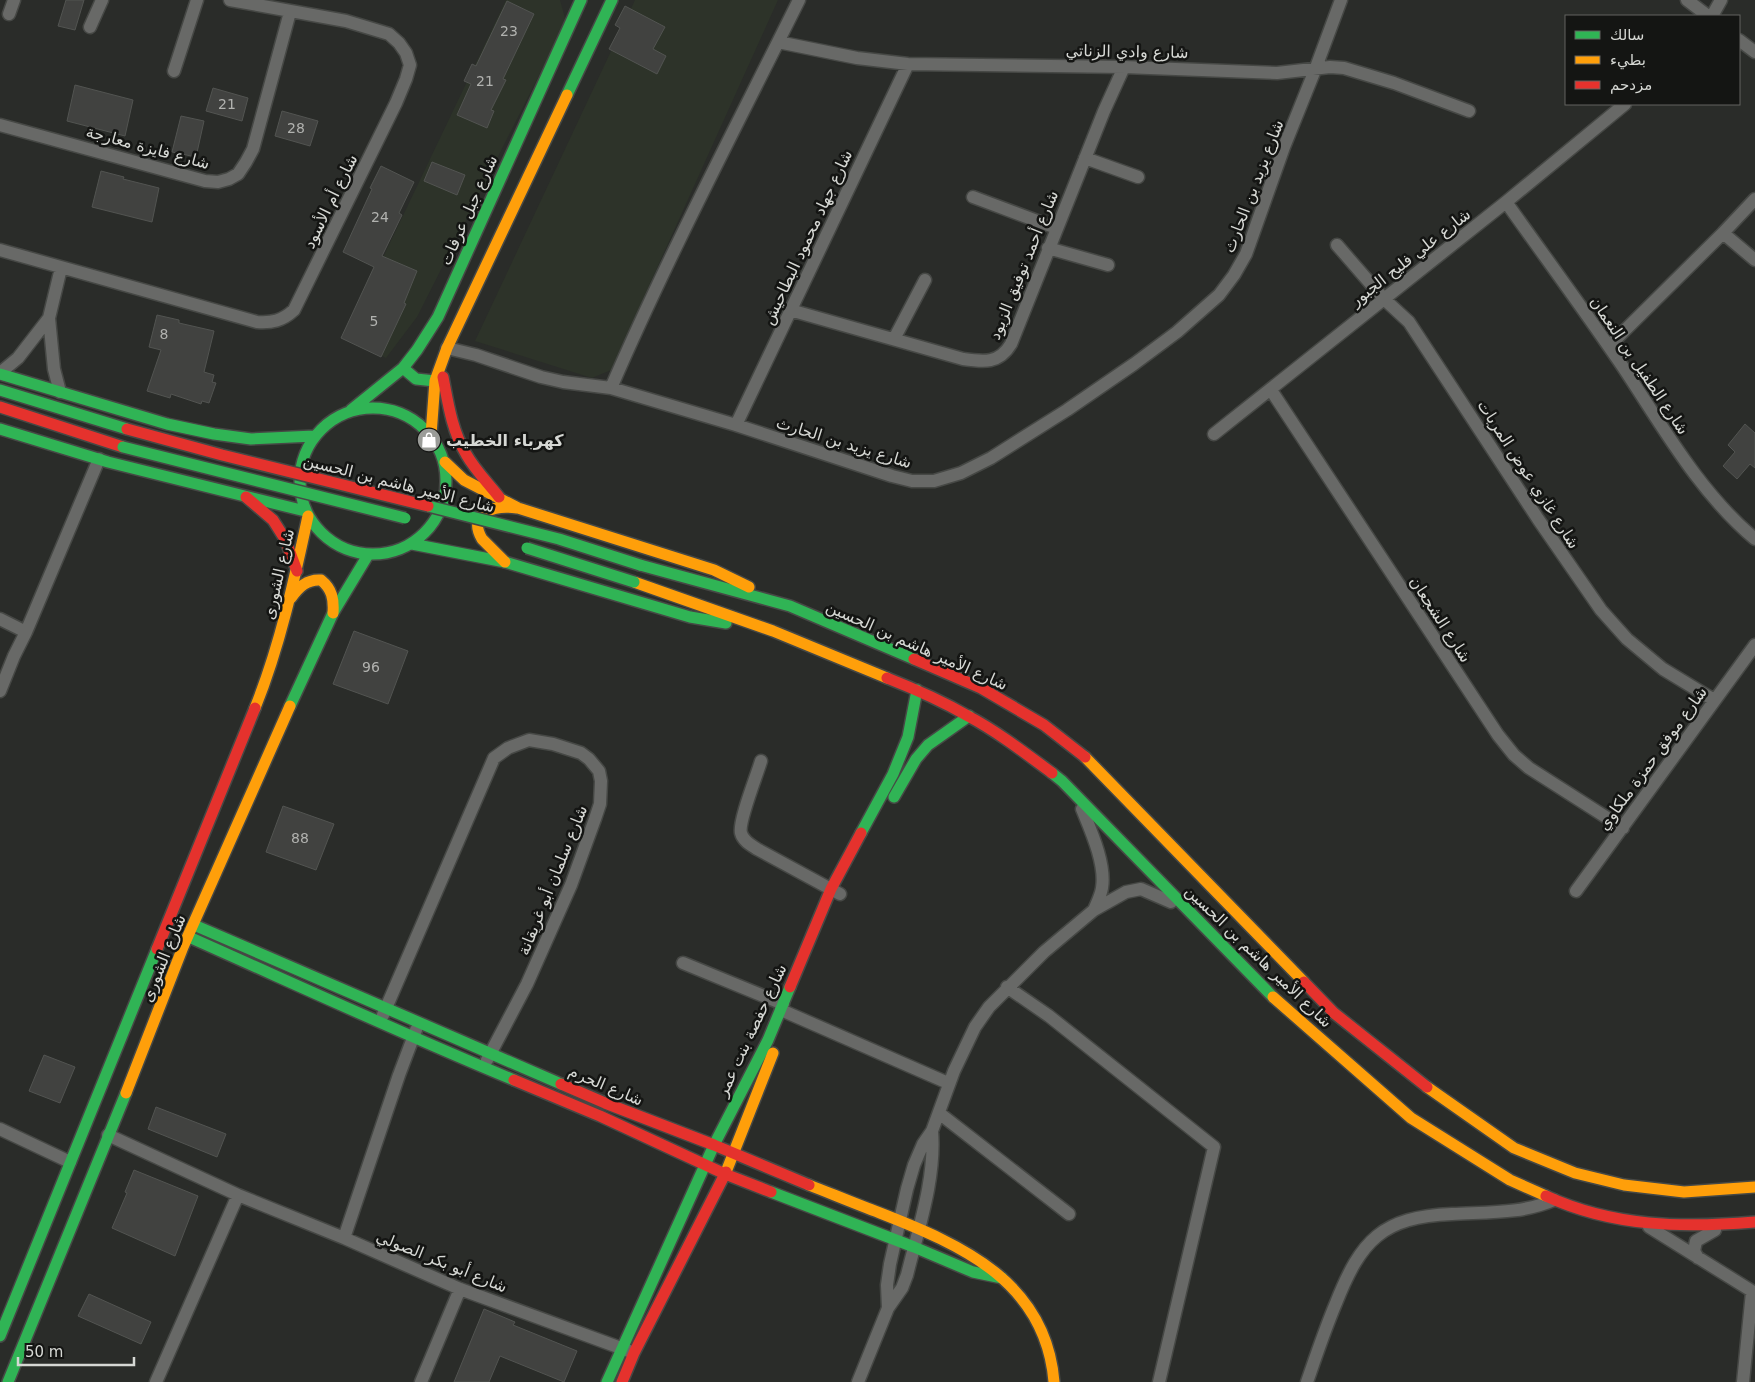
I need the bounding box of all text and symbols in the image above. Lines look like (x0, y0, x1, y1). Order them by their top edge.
legend (1565, 15, 1740, 105)
house number: 23 (500, 23, 518, 39)
text: سالك (1610, 26, 1644, 44)
street label: شارع وادي الزناتي (1065, 41, 1189, 63)
text: بطيء (1610, 51, 1646, 70)
house number: 21 (476, 73, 494, 89)
text: مزدحم (1610, 76, 1652, 94)
house number: 21 (218, 96, 236, 112)
street label: شارع يزيد بن الحارث (1219, 117, 1289, 256)
house number: 28 (287, 120, 305, 136)
street label: شارع فايزة معارجة (84, 122, 212, 174)
street label: شارع جهاد محمود البطاحيش (759, 147, 857, 328)
street label: شارع أم الأسود (299, 151, 362, 252)
street label: شارع جبل عرفات (436, 152, 502, 269)
street label: شارع أحمد توفيق الزيود (984, 187, 1063, 343)
street label: شارع علي فليح الجبور (1346, 204, 1475, 312)
house number: 24 (371, 209, 389, 225)
street label: شارع الطفيل بن النعمان (1585, 293, 1693, 439)
house number: 5 (370, 313, 378, 329)
house number: 8 (160, 326, 168, 342)
street label: شارع غازي عوض المريات (1473, 396, 1584, 553)
street label: شارع يزيد بن الحارث (773, 413, 914, 473)
shop icon: كهرباء الخطيب (416, 427, 442, 453)
place label: كهرباء الخطيب (446, 431, 564, 450)
street label: شارع الأمير هاشم بن الحسين (301, 450, 497, 517)
street label: شارع الشورى (259, 527, 299, 622)
street label: شارع الشجعان (1405, 573, 1475, 666)
street label: شارع الأمير هاشم بن الحسين (823, 596, 1011, 695)
house number: 96 (362, 659, 380, 675)
street label: شارع موفق حمزة ملكاوي (1594, 683, 1712, 834)
street label: شارع سلمان أبو غريقانة (513, 802, 592, 958)
house number: 88 (291, 830, 309, 846)
street label: شارع الأمير هاشم بن الحسين (1181, 881, 1337, 1032)
street label: شارع الشورى (137, 912, 191, 1005)
street label: شارع حفصة بنت عمر (712, 961, 791, 1101)
street label: شارع الحرم (565, 1061, 646, 1111)
street label: شارع أبو بكر الصولي (373, 1226, 511, 1297)
scale bar (18, 1334, 134, 1366)
text: 50 m (25, 1343, 63, 1361)

